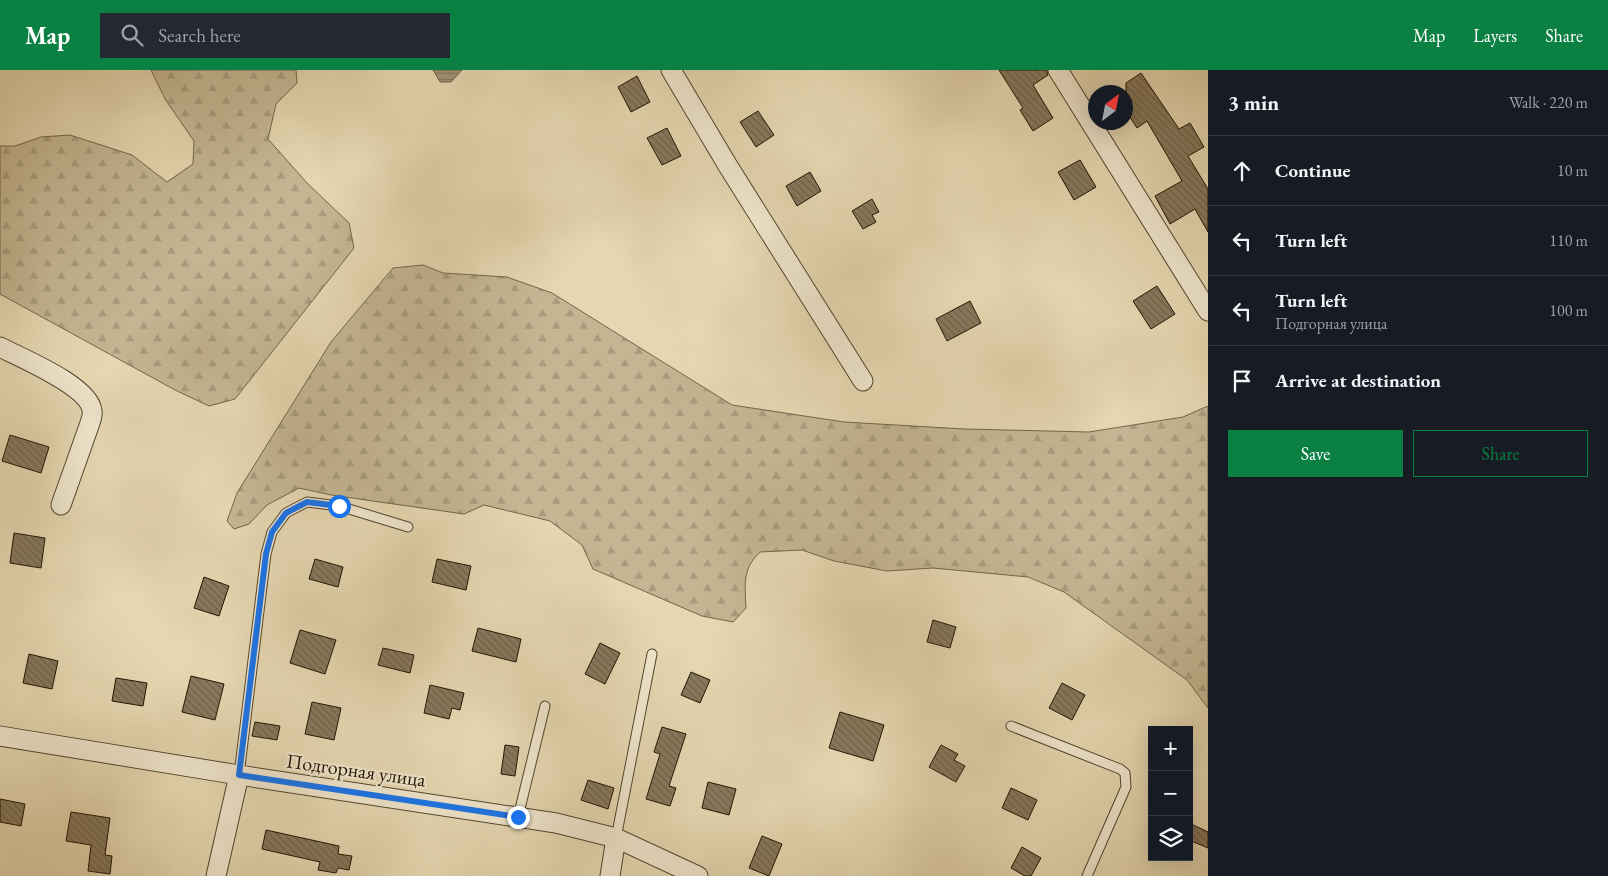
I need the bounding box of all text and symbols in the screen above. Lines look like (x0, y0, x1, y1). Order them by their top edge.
search box (100, 13, 450, 58)
text: Map (25, 20, 70, 51)
icon: search (118, 21, 146, 49)
text: Search here (158, 23, 241, 48)
text: Map (1413, 24, 1445, 47)
text: Layers (1473, 24, 1517, 47)
text: Share (1545, 24, 1583, 47)
north arrow (1088, 85, 1133, 130)
text: 3 min (1228, 89, 1279, 116)
text: Walk · 220 m (1509, 92, 1588, 113)
icon: ahead (1228, 157, 1256, 185)
text: Continue (1275, 158, 1350, 183)
text: 10 m (1557, 160, 1588, 181)
icon: left (1228, 227, 1256, 255)
text: Turn left (1275, 228, 1347, 253)
text: 110 m (1549, 230, 1588, 251)
text: Turn left (1275, 288, 1347, 313)
icon: left (1228, 297, 1256, 325)
text: 100 m (1549, 300, 1588, 321)
text: Подгорная улица (1275, 313, 1387, 334)
icon: arrive (1228, 367, 1256, 395)
text: Arrive at destination (1275, 368, 1441, 393)
button: Save (1228, 430, 1403, 477)
button: Share (1413, 430, 1588, 477)
route start (328, 495, 351, 518)
map controls (1148, 726, 1193, 861)
button: + (1148, 726, 1193, 771)
street label: Подгорная улица (285, 747, 427, 793)
button: − (1148, 771, 1193, 816)
route end (507, 806, 530, 829)
button: layers (1148, 816, 1193, 861)

